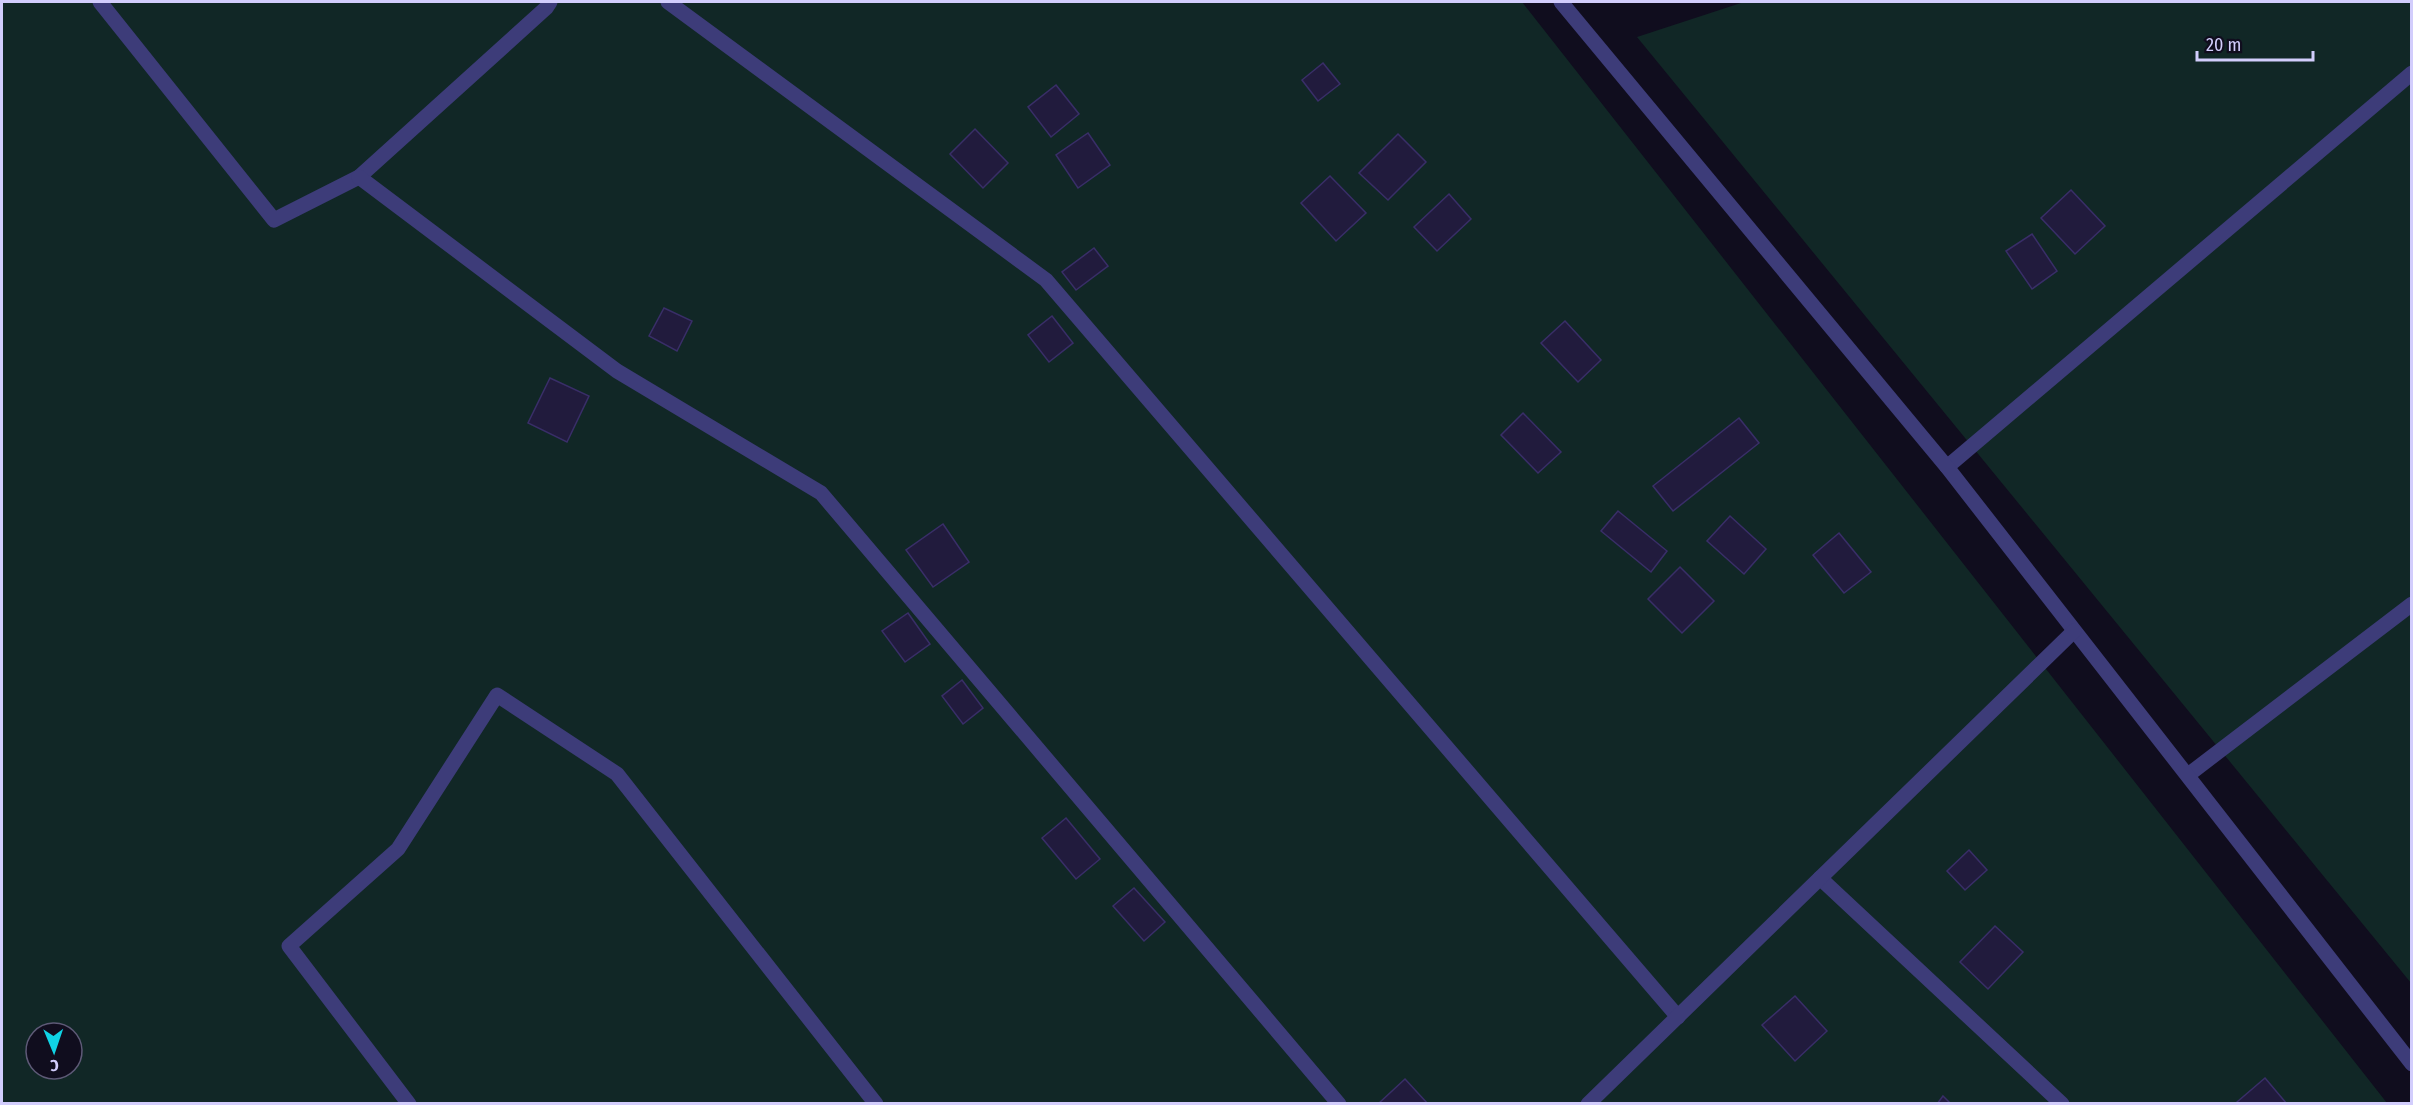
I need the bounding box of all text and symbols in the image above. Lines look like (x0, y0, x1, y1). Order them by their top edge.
scale bar (2197, 24, 2312, 62)
text: 20 m (2206, 34, 2241, 56)
north arrow (24, 1021, 84, 1081)
text: С (49, 1056, 59, 1075)

